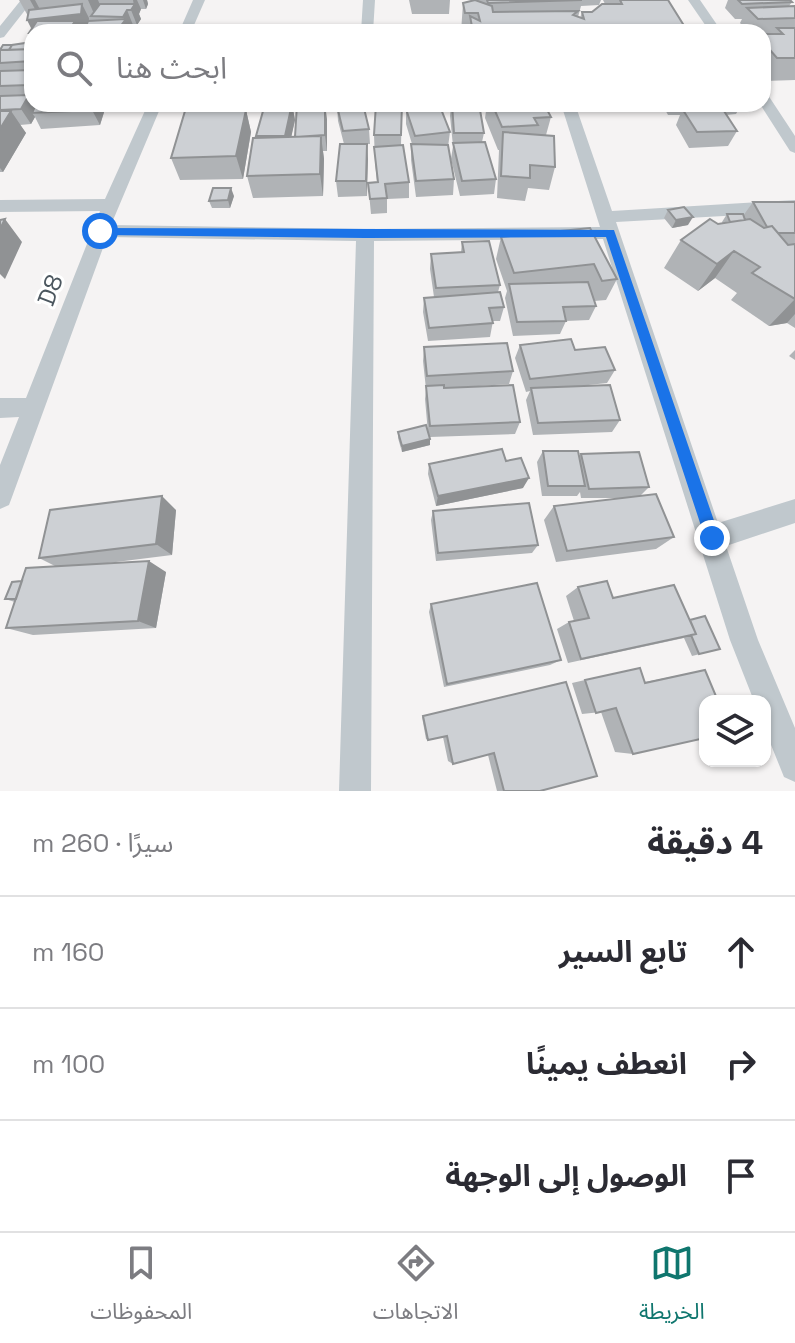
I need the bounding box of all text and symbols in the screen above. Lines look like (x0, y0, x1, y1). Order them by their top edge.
search box (24, 24, 771, 112)
icon: search (52, 46, 96, 90)
text: ابحث هنا (116, 48, 227, 87)
route start (82, 213, 118, 249)
street label: D8 (30, 270, 70, 310)
route end (694, 520, 730, 556)
map controls (699, 695, 771, 767)
button: layers (699, 695, 771, 767)
text: 4 دقيقة (647, 821, 763, 864)
text: سيرًا · 260 m (32, 826, 173, 860)
icon: ahead (719, 930, 763, 974)
text: تابع السير (559, 932, 687, 971)
text: 160 m (32, 935, 105, 969)
icon: right (719, 1042, 763, 1086)
text: انعطف يمينًا (526, 1044, 687, 1083)
text: 100 m (32, 1047, 105, 1081)
icon: arrive (719, 1154, 763, 1198)
text: الوصول إلى الوجهة (445, 1156, 687, 1195)
tab: المحفوظات (90, 1241, 192, 1335)
tab: الاتجاهات (373, 1241, 459, 1335)
tab: الخريطة (639, 1241, 705, 1335)

